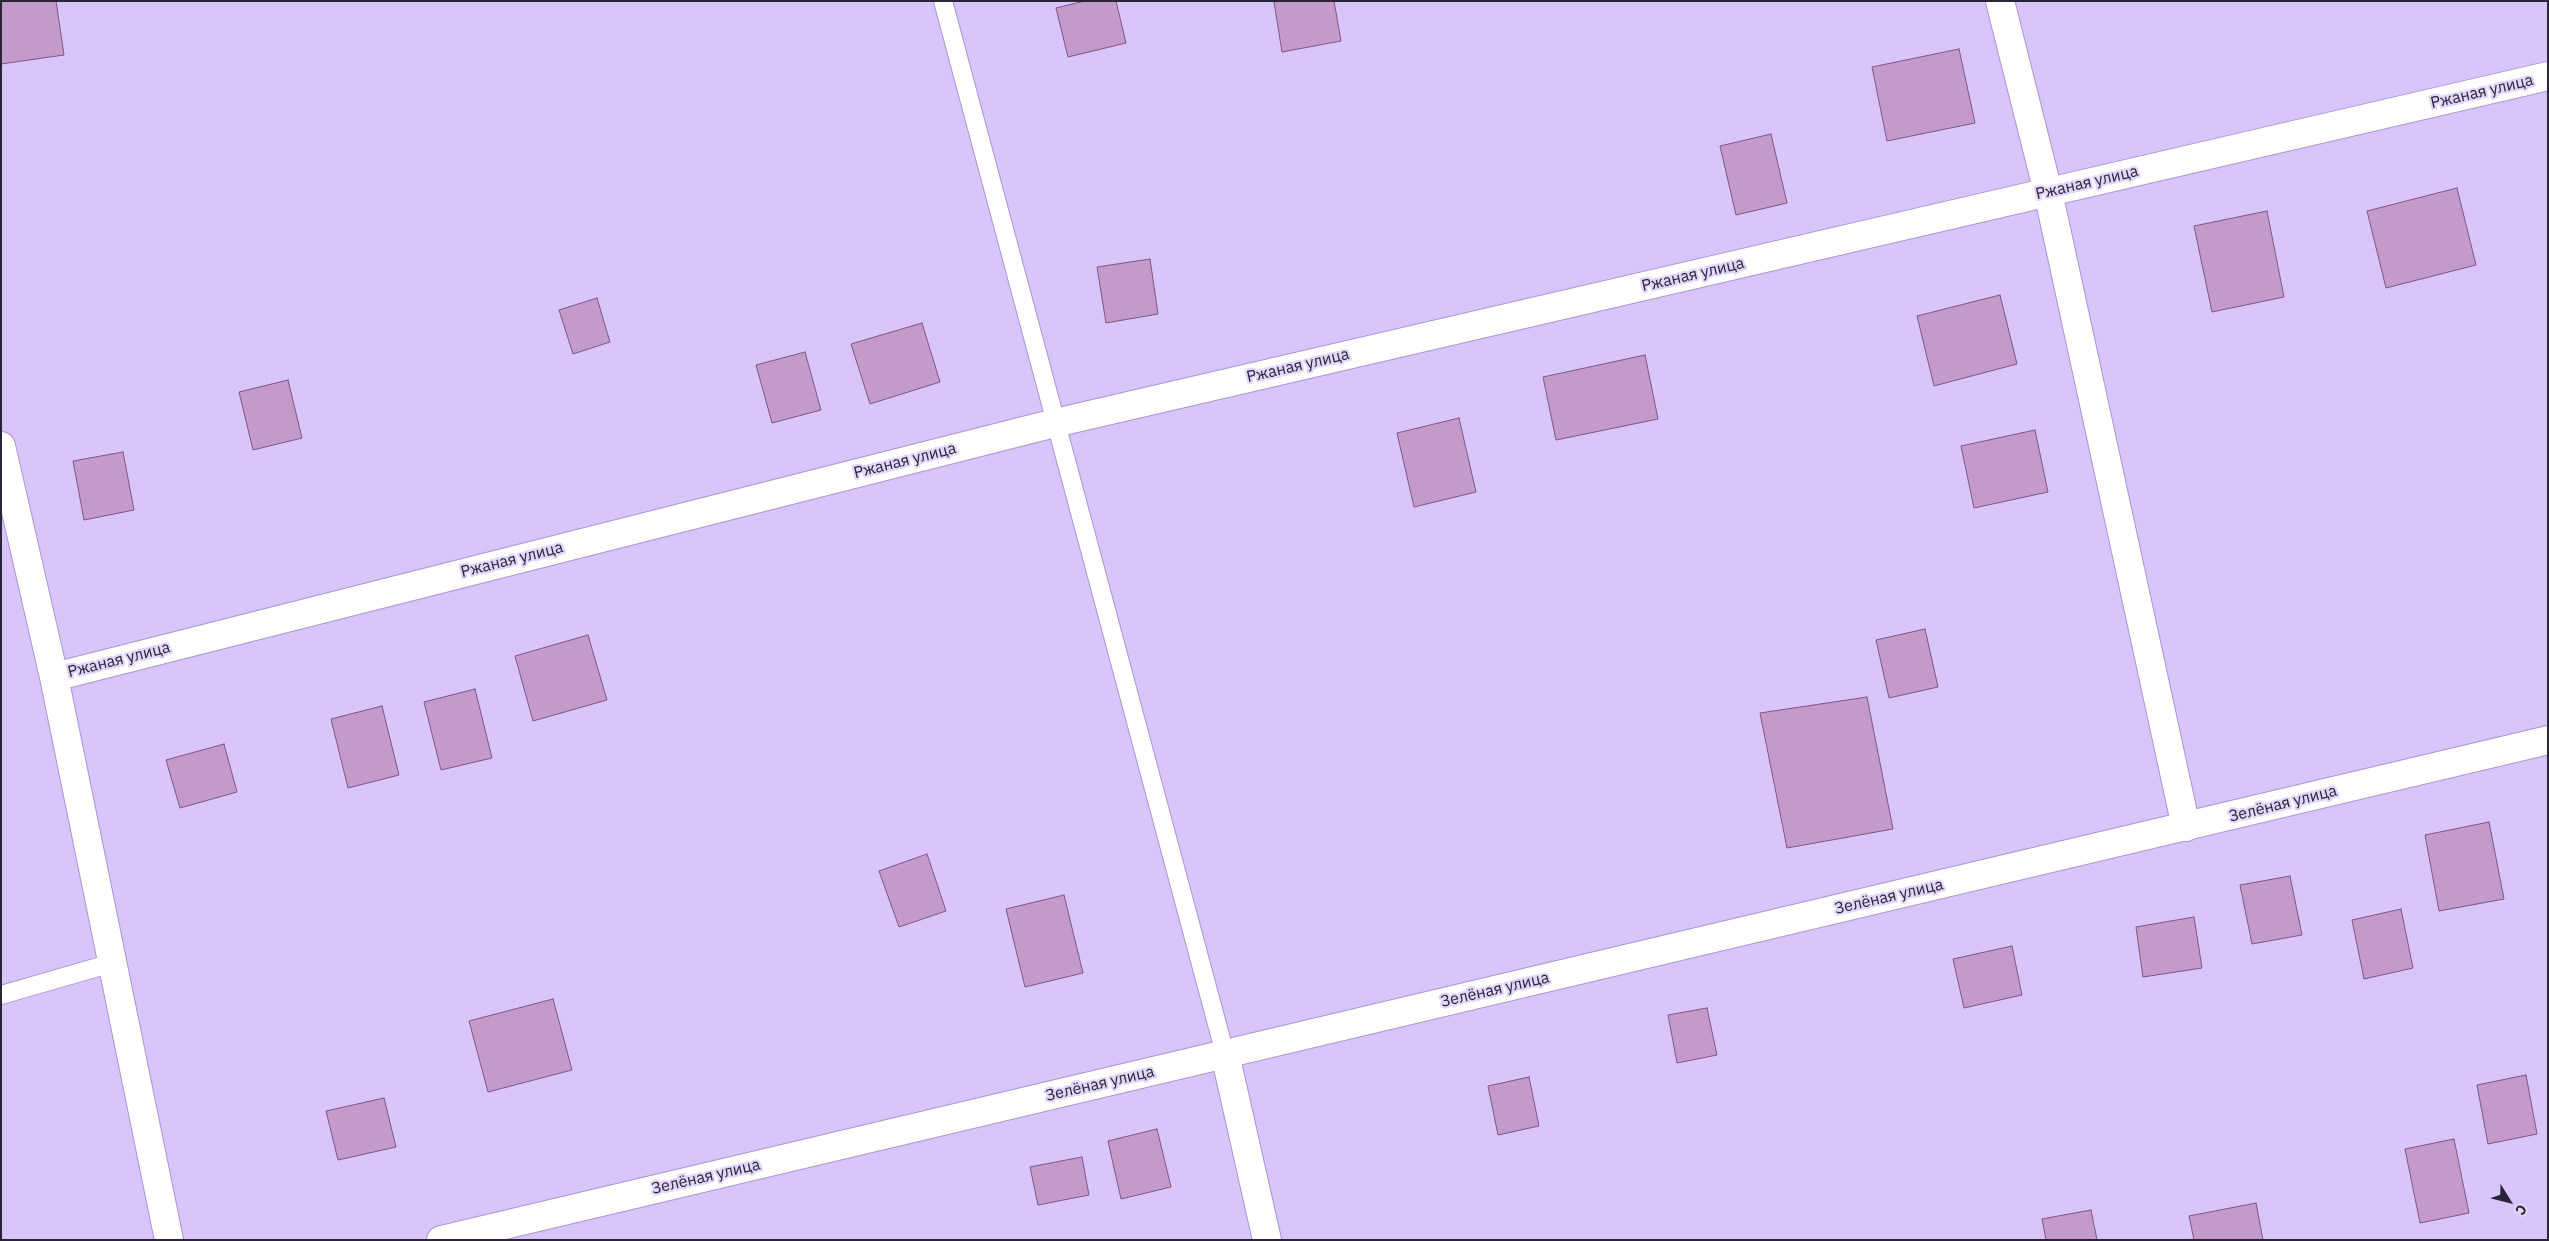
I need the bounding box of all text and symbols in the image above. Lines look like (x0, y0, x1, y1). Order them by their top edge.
street label: Ржаная улица (2429, 71, 2535, 113)
street label: Ржаная улица (2034, 162, 2140, 204)
street label: Ржаная улица (1640, 254, 1746, 296)
street label: Ржаная улица (1245, 345, 1351, 387)
street label: Ржаная улица (852, 439, 958, 483)
street label: Ржаная улица (459, 538, 565, 582)
street label: Ржаная улица (66, 638, 172, 682)
street label: Зелёная улица (2227, 781, 2339, 827)
street label: Зелёная улица (1833, 875, 1945, 919)
street label: Зелёная улица (1439, 968, 1551, 1012)
street label: Зелёная улица (1044, 1062, 1156, 1106)
street label: Зелёная улица (650, 1155, 762, 1199)
north arrow (2484, 1176, 2534, 1226)
text: С (2511, 1201, 2531, 1219)

